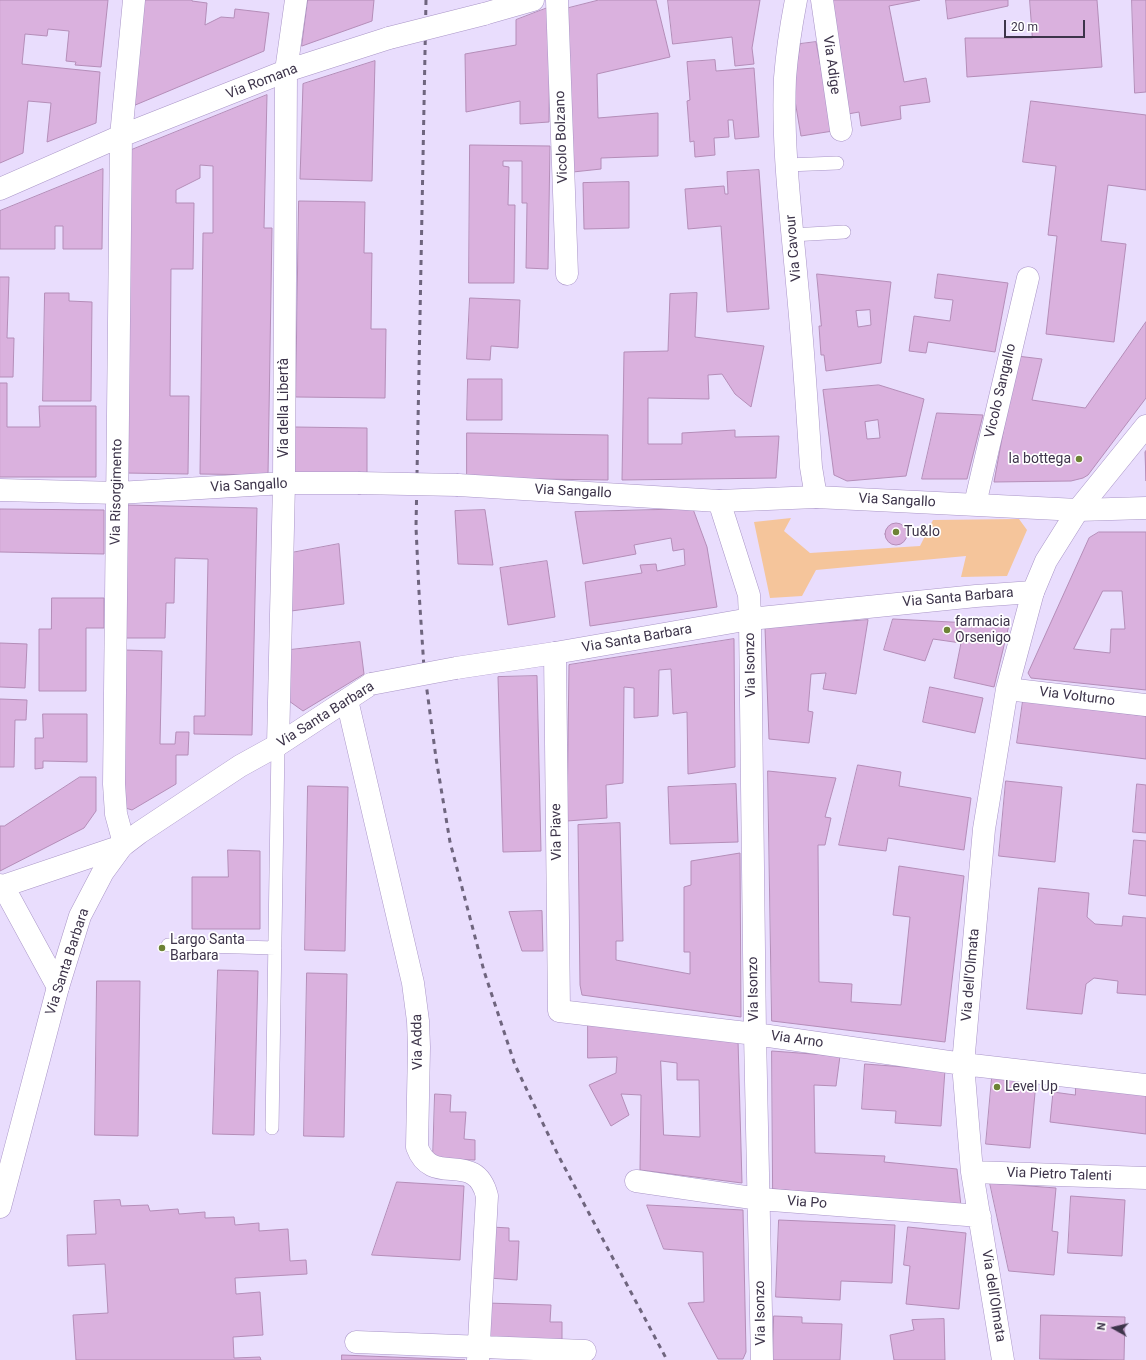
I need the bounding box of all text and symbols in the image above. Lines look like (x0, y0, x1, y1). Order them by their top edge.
scale bar (1006, 12, 1087, 38)
text: 20 m (1011, 20, 1038, 34)
street label: Via Adige (819, 35, 843, 95)
street label: Via Romana (224, 61, 300, 103)
street label: Vicolo Bolzano (552, 90, 572, 184)
street label: Via Cavour (783, 214, 805, 282)
street label: Vicolo Sangallo (982, 342, 1020, 440)
street label: Via della Libertà (276, 358, 292, 458)
street label: Via Risorgimento (108, 439, 126, 545)
place label: la bottega (1009, 451, 1071, 467)
marker: la bottega (1074, 454, 1084, 464)
street label: Via Sangallo (210, 476, 288, 496)
street label: Via Sangallo (534, 482, 612, 502)
street label: Via Sangallo (858, 491, 936, 511)
place label: Tu&Io (904, 524, 940, 540)
marker: Tu&Io (891, 527, 901, 537)
street label: Via Santa Barbara (902, 585, 1014, 611)
place label: farmacia Orsenigo (955, 614, 1011, 646)
street label: Via Santa Barbara (581, 621, 693, 657)
marker: farmacia Orsenigo (942, 625, 952, 635)
street label: Via Isonzo (742, 632, 760, 698)
street label: Via Santa Barbara (274, 678, 378, 752)
street label: Via Volturno (1038, 684, 1116, 710)
street label: Via Piave (548, 803, 566, 861)
street label: Via Santa Barbara (43, 906, 93, 1018)
street label: Via dell'Olmata (959, 928, 983, 1022)
place label: Largo Santa Barbara (170, 932, 245, 964)
marker: Largo Santa Barbara (157, 943, 167, 953)
street label: Via Isonzo (745, 956, 763, 1022)
street label: Via Adda (409, 1014, 427, 1070)
street label: Via Arno (770, 1028, 824, 1052)
place label: Level Up (1005, 1079, 1058, 1095)
marker: Level Up (992, 1082, 1002, 1092)
street label: Via Pietro Talenti (1006, 1165, 1112, 1185)
street label: Via Po (786, 1193, 828, 1213)
street label: Via dell'Olmata (977, 1249, 1009, 1343)
street label: Via Isonzo (752, 1280, 770, 1346)
north arrow (1094, 1308, 1134, 1348)
text: N (1095, 1322, 1109, 1331)

